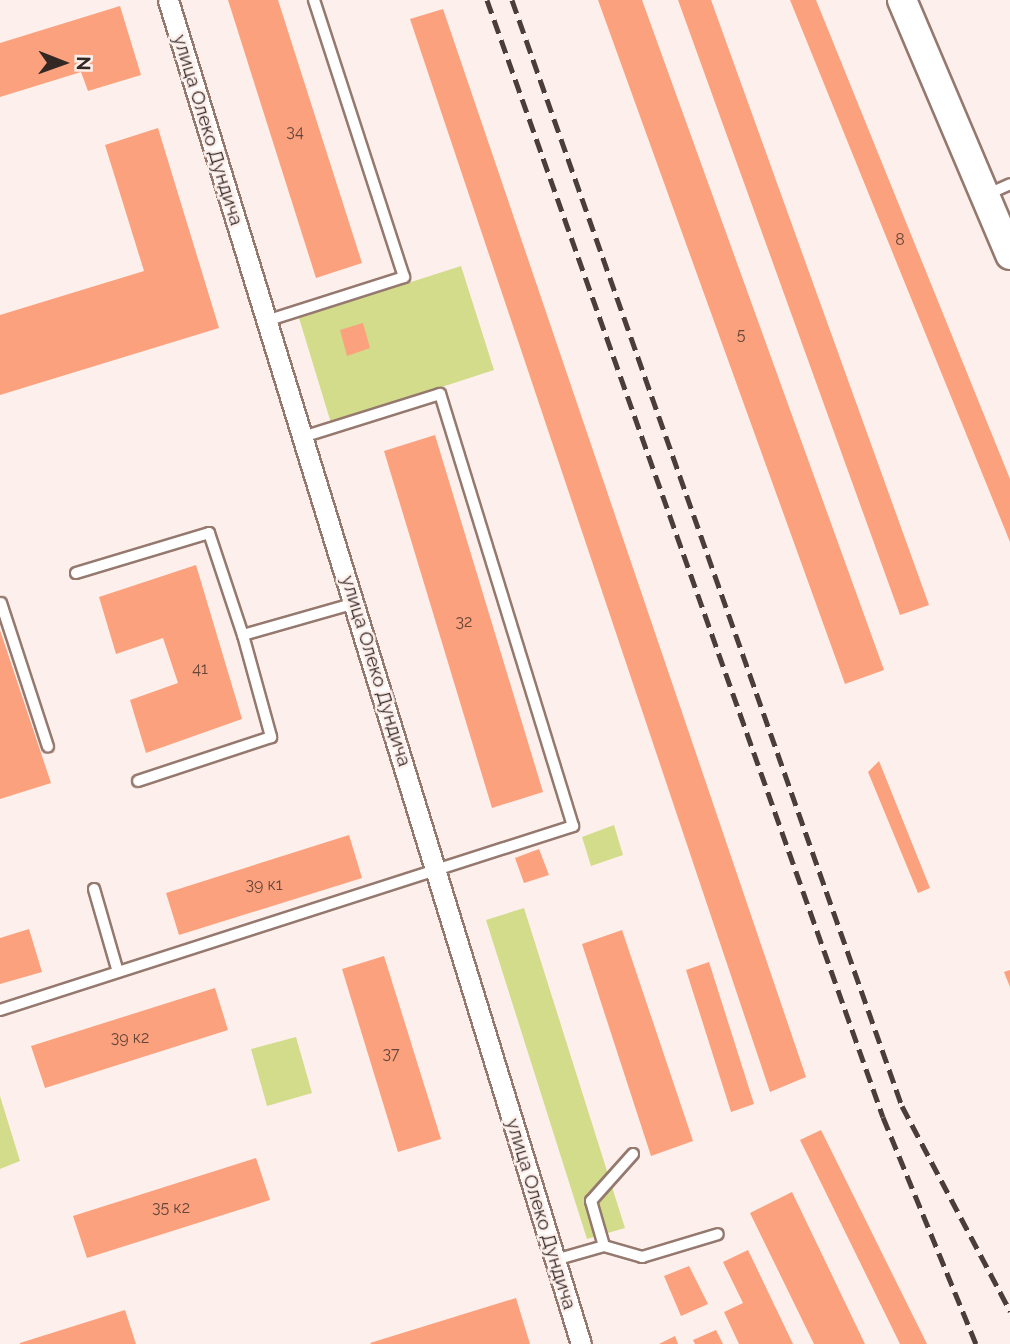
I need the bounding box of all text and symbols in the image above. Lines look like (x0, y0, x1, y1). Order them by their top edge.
north arrow (28, 28, 98, 98)
street label: улица Олеко Дундича (168, 32, 248, 228)
text: N (73, 56, 95, 71)
house number: 34 (286, 122, 304, 142)
house number: 8 (895, 230, 905, 250)
house number: 5 (737, 325, 745, 345)
street label: улица Олеко Дундича (336, 573, 416, 769)
house number: 32 (456, 612, 472, 632)
house number: 41 (192, 659, 208, 679)
house number: 39 к1 (245, 875, 283, 895)
house number: 39 к2 (111, 1028, 149, 1048)
house number: 37 (382, 1044, 400, 1064)
street label: улица Олеко Дундича (501, 1116, 581, 1312)
house number: 35 к2 (152, 1198, 190, 1218)

